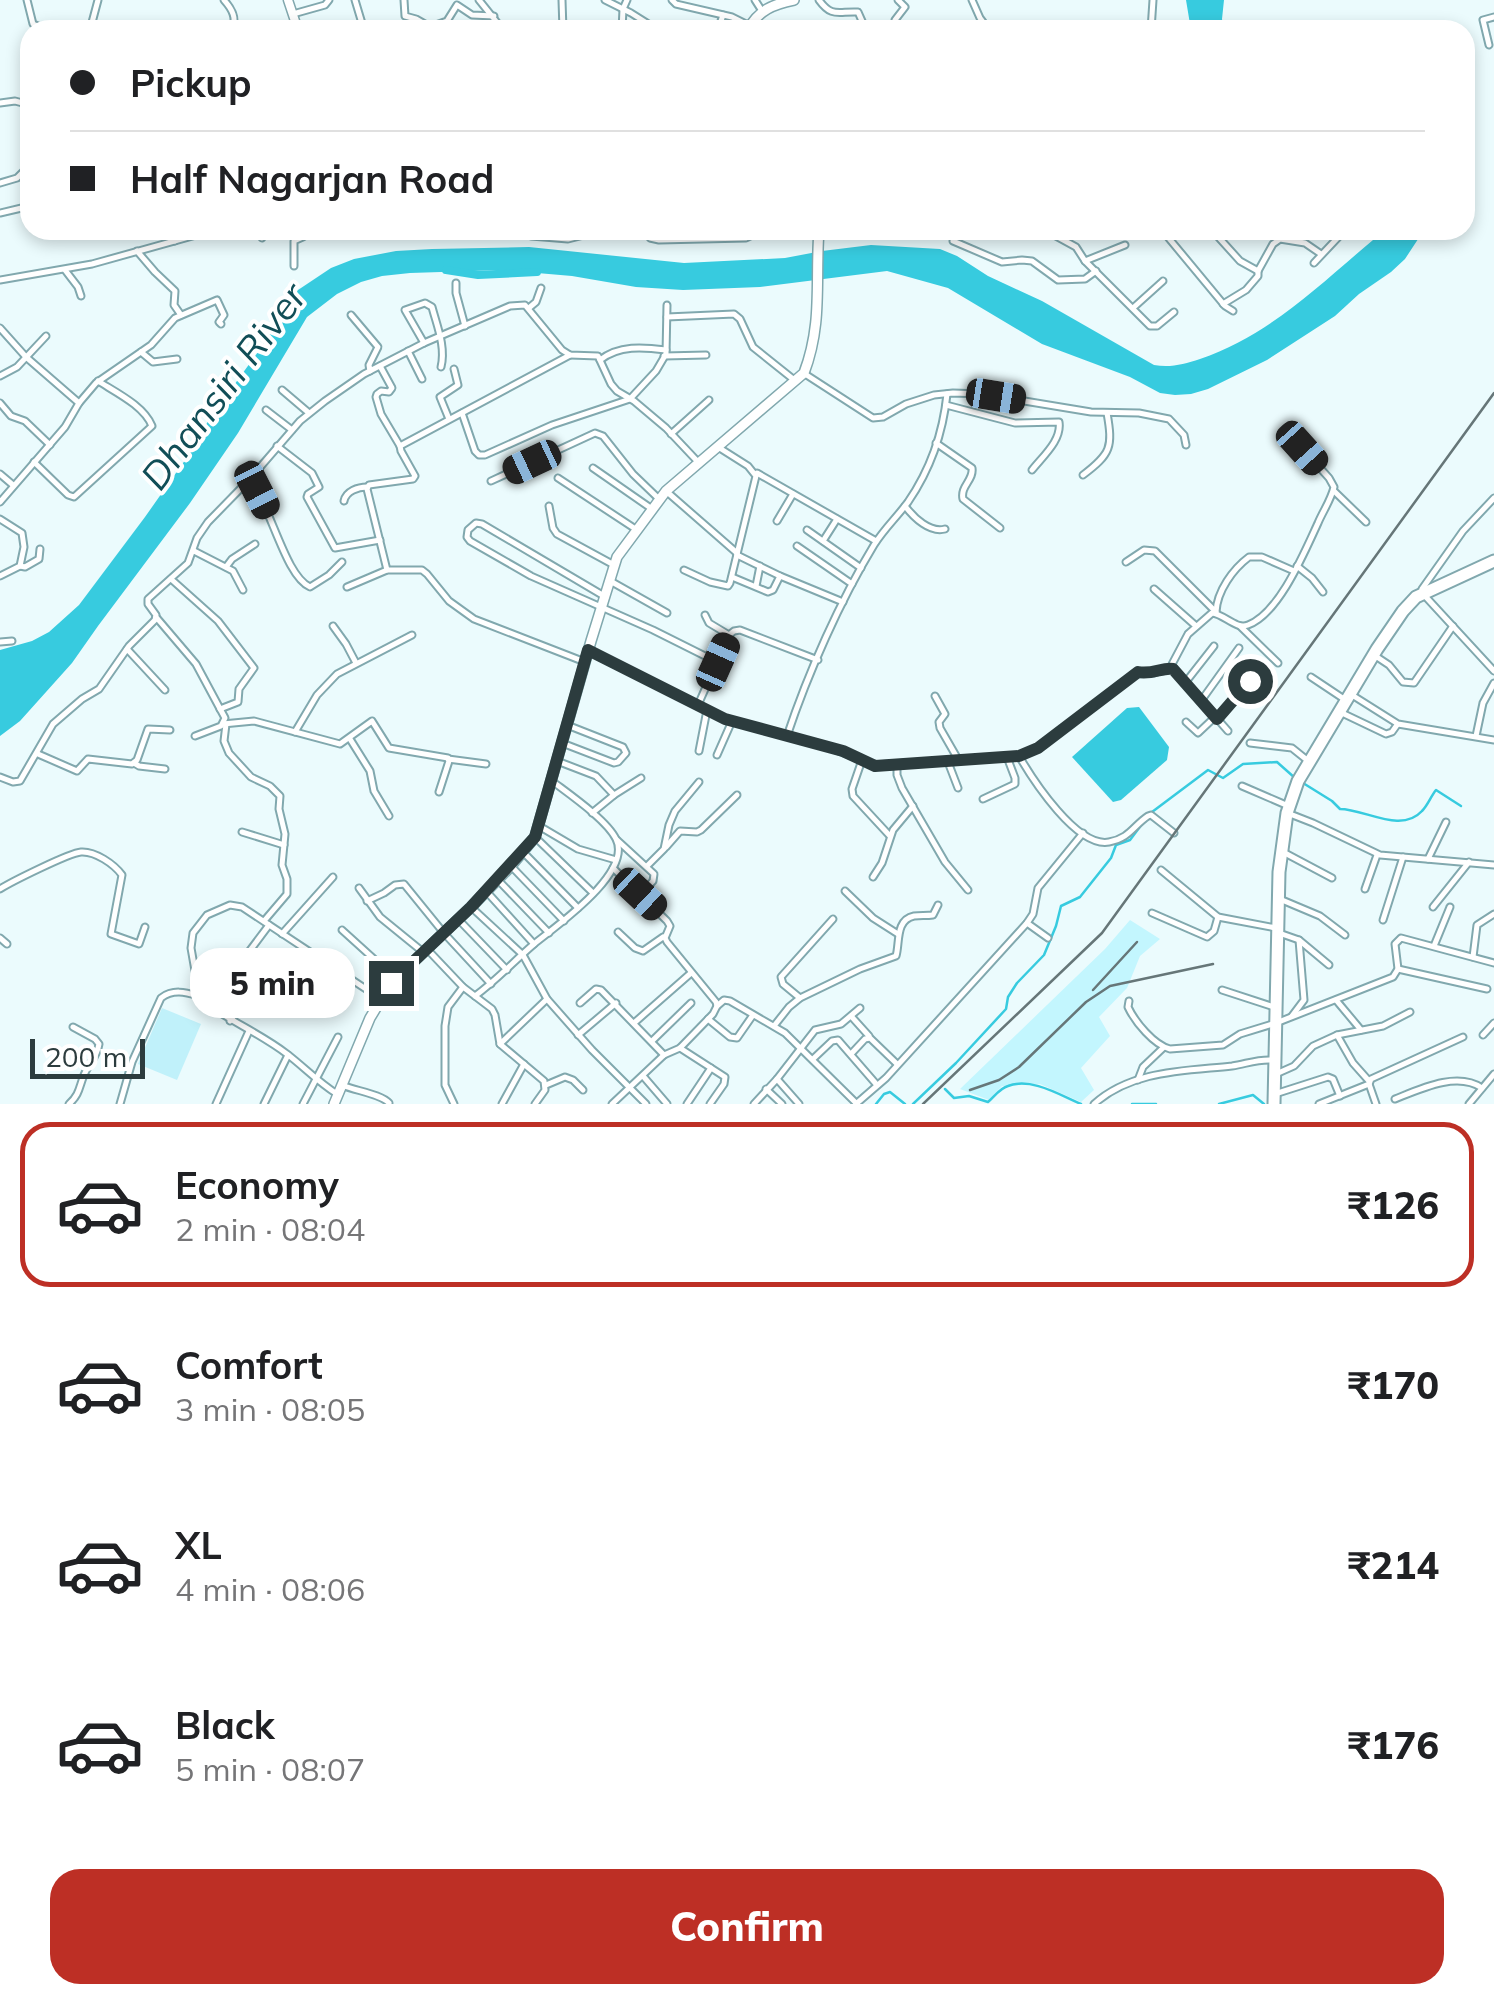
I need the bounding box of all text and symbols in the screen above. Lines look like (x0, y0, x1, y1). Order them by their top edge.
text: Pickup (130, 59, 252, 107)
text: Half Nagarjan Road (130, 155, 494, 203)
water label: Dhansiri River (130, 272, 318, 499)
car (964, 376, 1028, 416)
car (1271, 416, 1333, 480)
car (498, 436, 566, 488)
car (230, 456, 284, 524)
car (692, 628, 744, 696)
route start (1228, 659, 1273, 704)
car (608, 863, 672, 925)
callout: 5 min (191, 948, 356, 1018)
route end (369, 961, 414, 1006)
text: 5 min (230, 963, 315, 1003)
scale bar (30, 1034, 145, 1078)
text: 200 m (45, 1039, 127, 1074)
icon: car (55, 1160, 145, 1250)
text: Economy (175, 1161, 339, 1209)
text: ₹126 (1348, 1181, 1439, 1229)
text: 2 min · 08:04 (175, 1209, 365, 1249)
icon: car (55, 1340, 145, 1430)
text: Comfort (175, 1341, 323, 1389)
text: ₹170 (1348, 1361, 1439, 1409)
text: 3 min · 08:05 (175, 1389, 365, 1429)
icon: car (55, 1520, 145, 1610)
text: XL (175, 1521, 222, 1569)
text: ₹214 (1348, 1541, 1439, 1589)
text: 4 min · 08:06 (175, 1569, 365, 1609)
icon: car (55, 1700, 145, 1790)
text: Black (175, 1701, 275, 1749)
text: ₹176 (1348, 1721, 1439, 1769)
text: 5 min · 08:07 (175, 1749, 365, 1789)
button: Confirm (50, 1869, 1444, 1984)

